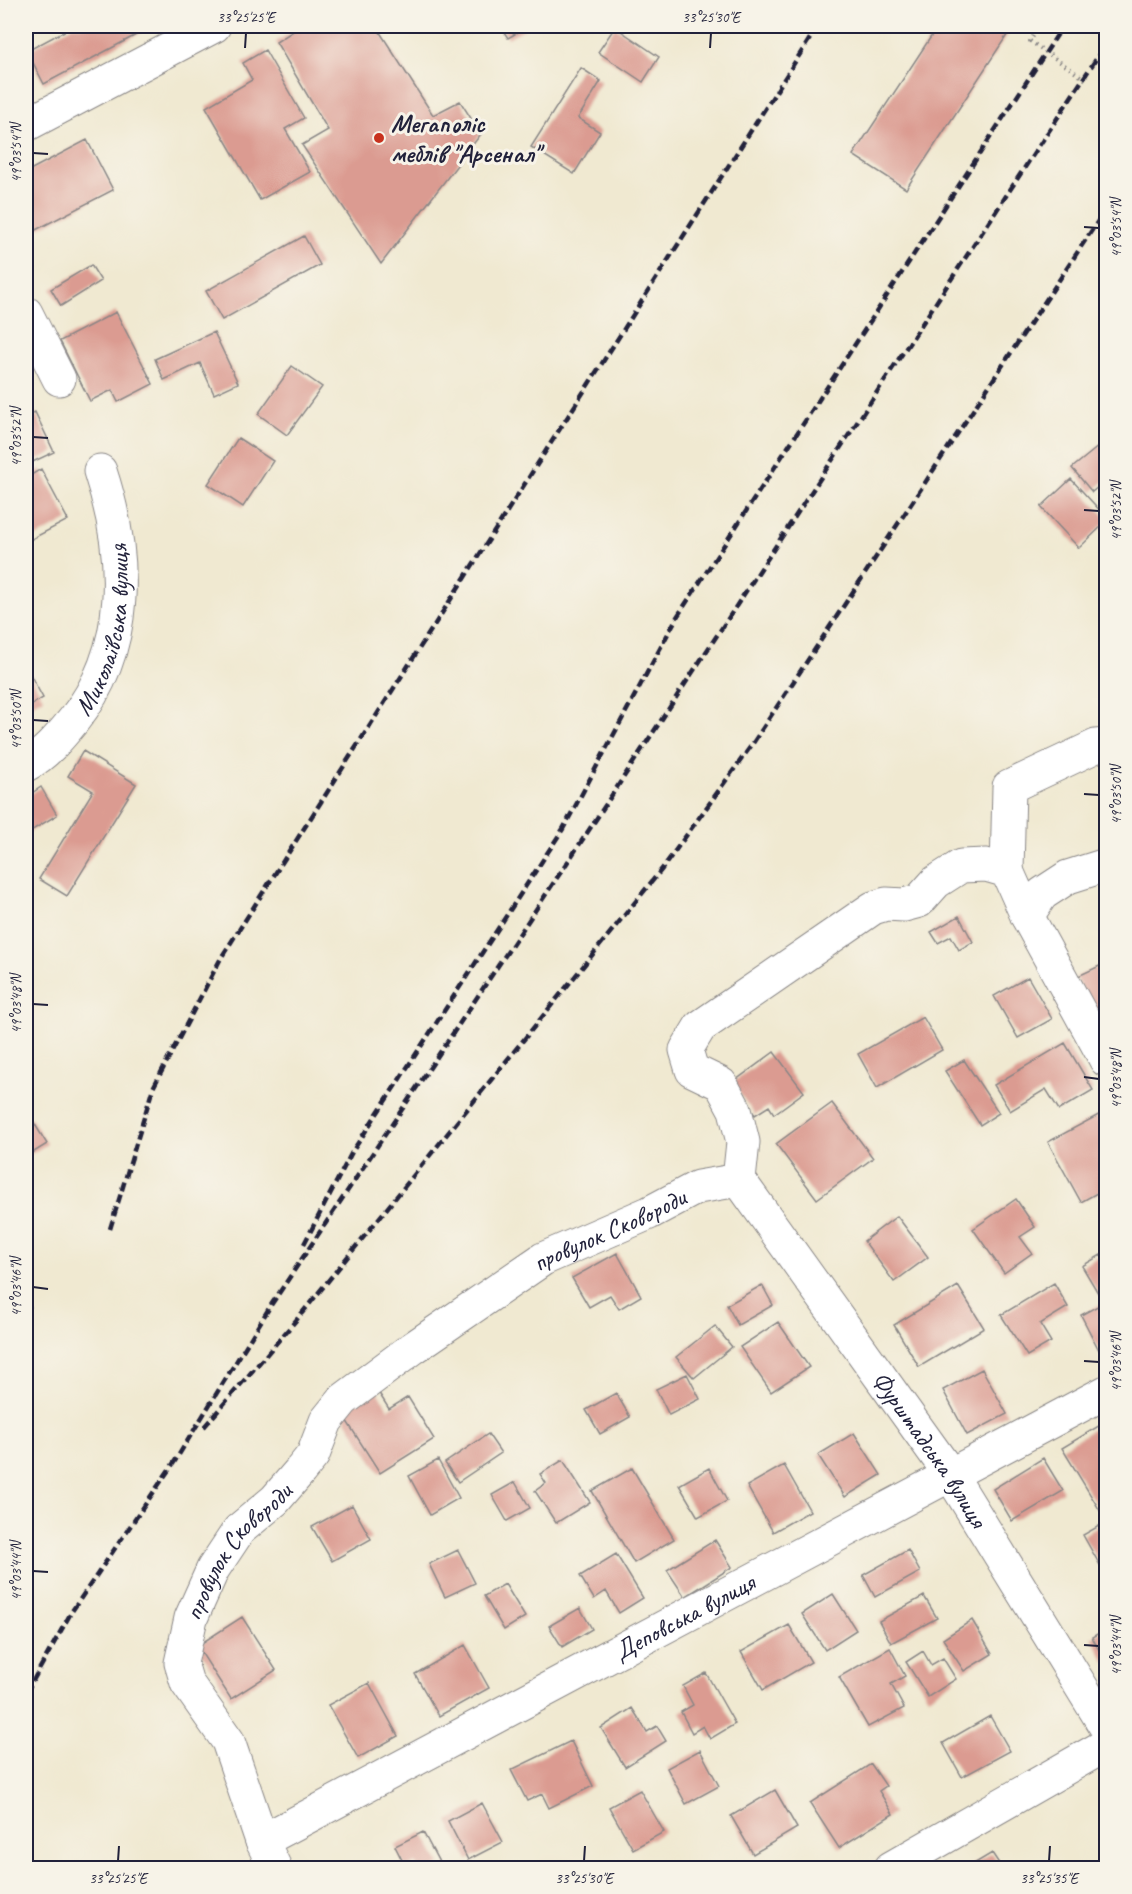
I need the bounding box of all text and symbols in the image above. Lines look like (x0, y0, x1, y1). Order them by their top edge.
text: 33°25'25"E (217, 8, 277, 27)
text: 33°25'30"E (682, 8, 742, 27)
place label: Мегаполіс меблів "Арсенал" (391, 107, 545, 170)
text: 49°03'54"N (7, 120, 26, 183)
marker: Мегаполіс меблів "Арсенал" (372, 131, 386, 145)
text: 49°03'54"N (1107, 195, 1126, 258)
text: 49°03'52"N (7, 404, 26, 467)
text: 49°03'52"N (1107, 478, 1126, 541)
street label: Миколаївська вулиця (67, 541, 136, 722)
text: 49°03'50"N (7, 687, 26, 750)
text: 49°03'50"N (1107, 762, 1126, 825)
text: 49°03'48"N (7, 971, 26, 1034)
text: 49°03'48"N (1107, 1046, 1126, 1109)
street label: провулок Сковороди (525, 1180, 693, 1279)
text: 49°03'46"N (7, 1254, 26, 1317)
text: 49°03'46"N (1107, 1329, 1126, 1392)
street label: Фурштадська вулиця (864, 1365, 996, 1535)
street label: провулок Сковороди (176, 1475, 300, 1625)
text: 49°03'44"N (7, 1538, 26, 1601)
street label: Деповська вулиця (608, 1565, 762, 1668)
text: 49°03'44"N (1107, 1613, 1126, 1676)
text: 33°25'25"E (89, 1869, 149, 1888)
text: 33°25'30"E (555, 1869, 615, 1888)
text: 33°25'35"E (1020, 1869, 1080, 1888)

